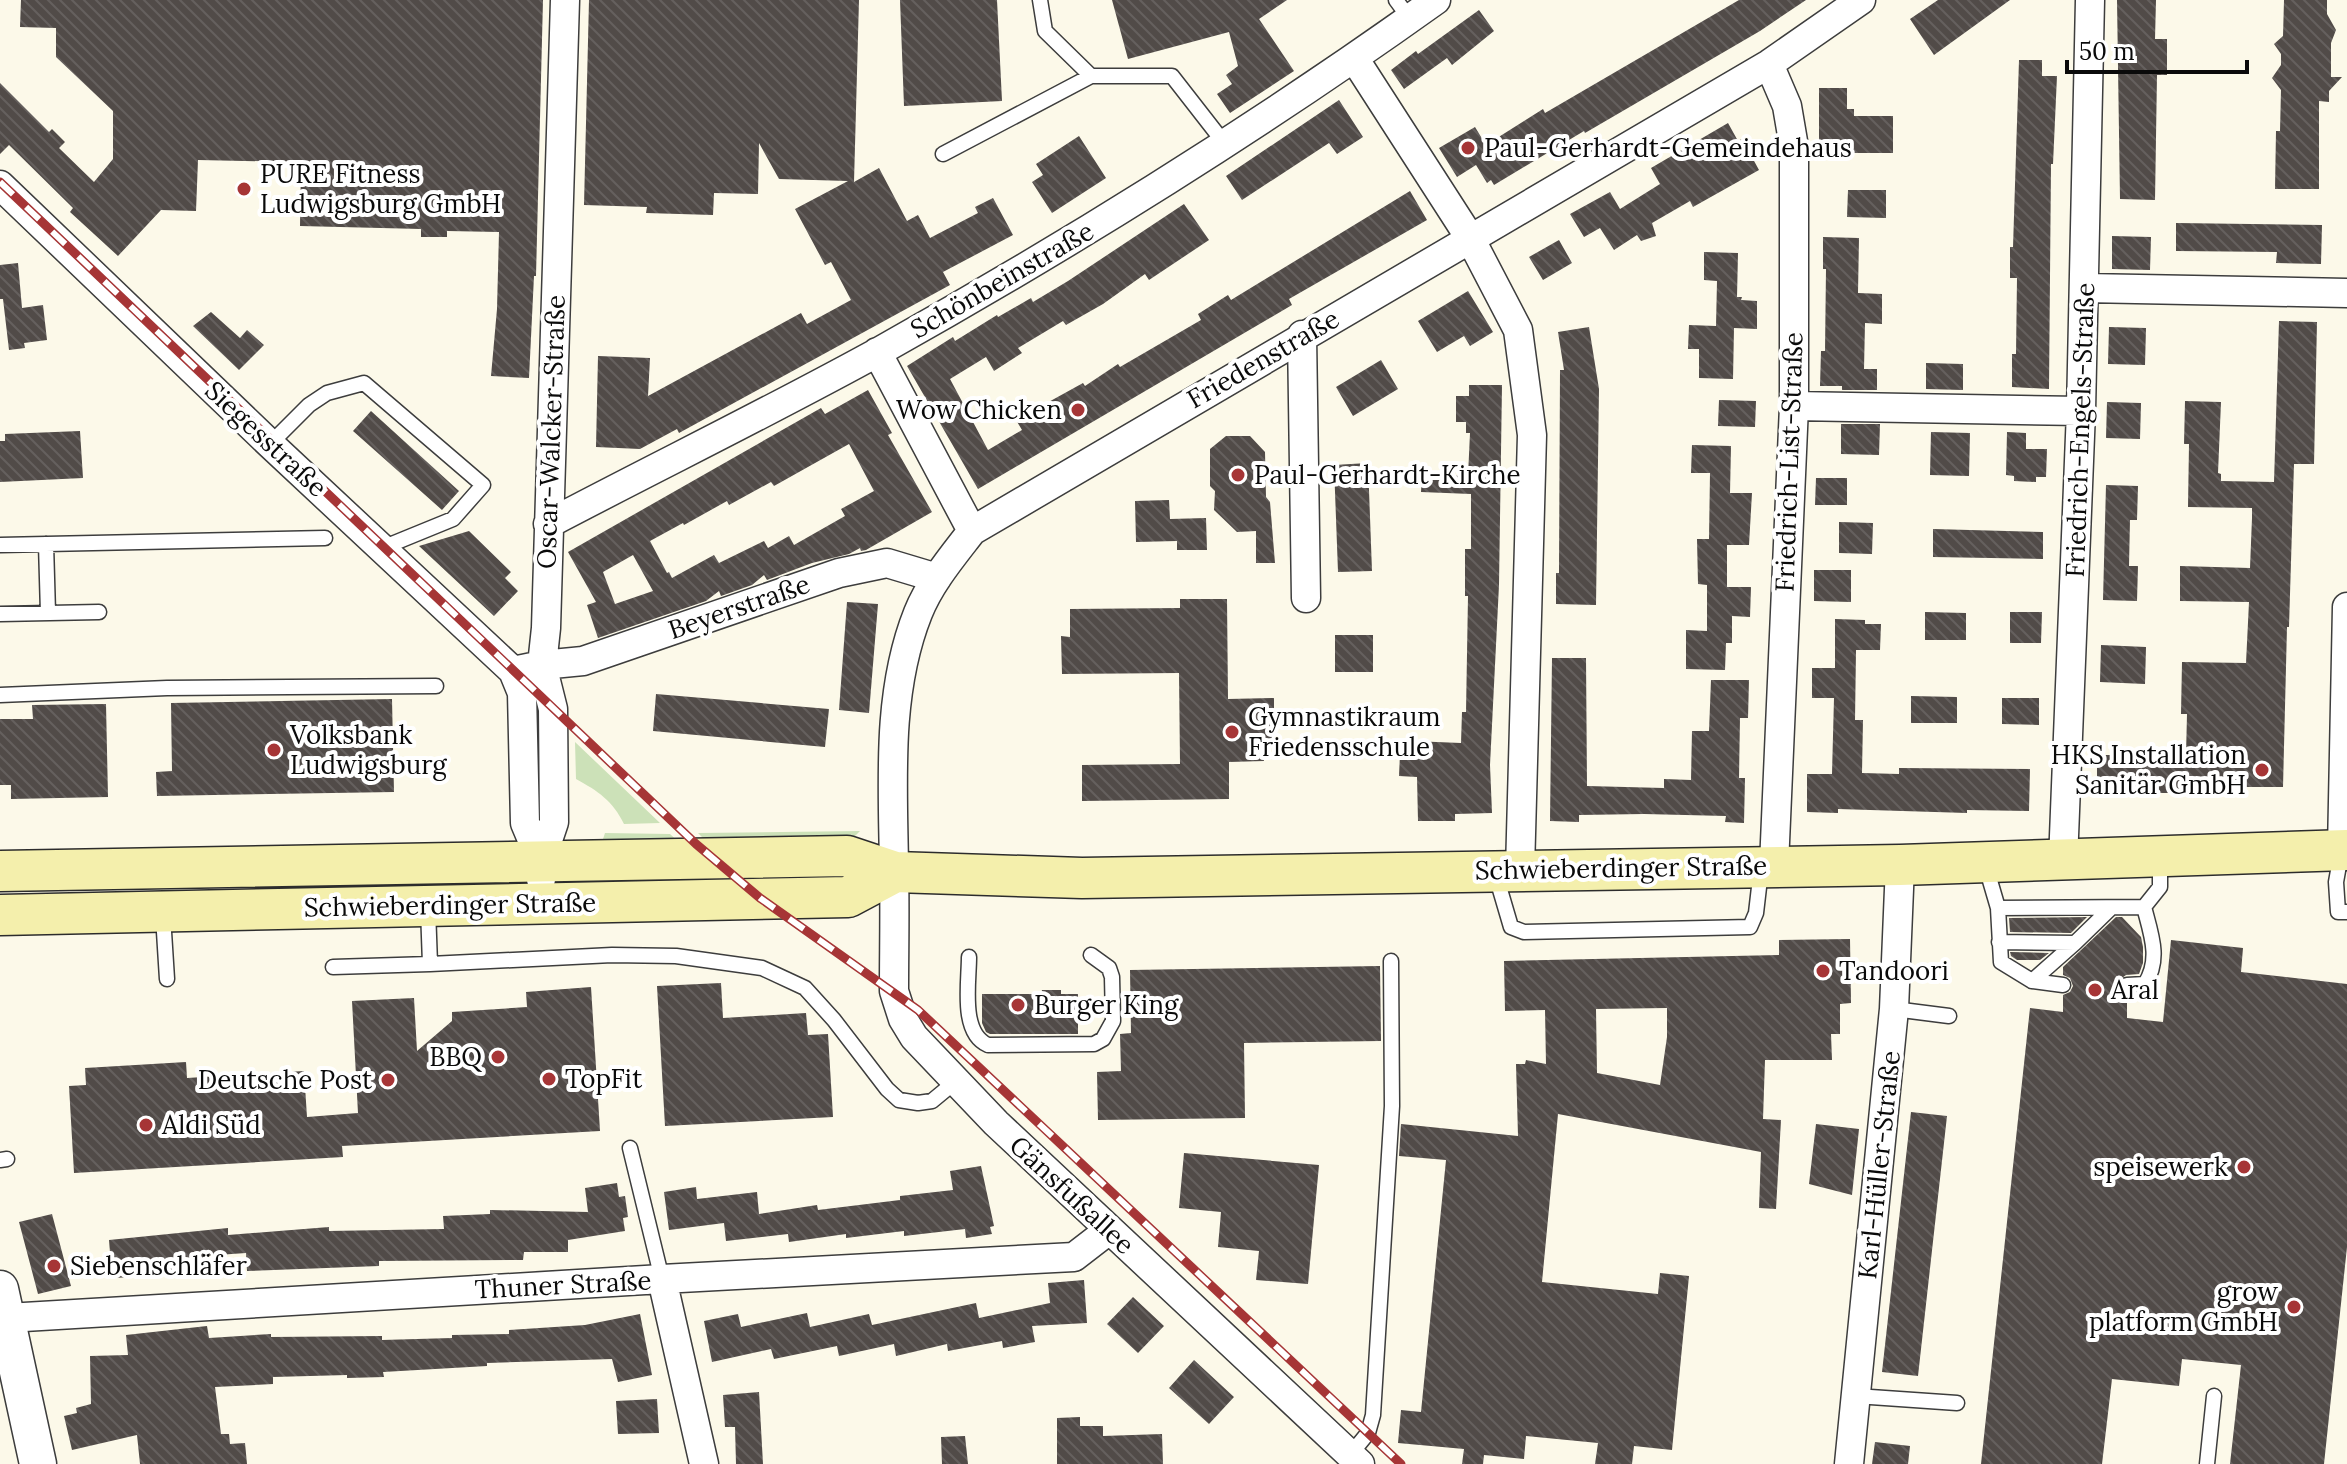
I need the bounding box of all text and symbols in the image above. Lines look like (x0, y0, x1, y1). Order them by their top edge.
scale bar (2067, 24, 2247, 74)
text: 50 m (2079, 36, 2135, 67)
place label: Paul-Gerhardt-Gemeindehaus (1484, 131, 1852, 164)
marker: Paul-Gerhardt-Gemeindehaus (1459, 139, 1477, 157)
place label: PURE Fitness Ludwigsburg GmbH (260, 157, 501, 220)
marker: PURE Fitness Ludwigsburg GmbH (235, 180, 253, 198)
street label: Schönbeinstraße (904, 214, 1099, 345)
street label: Friedrich-Engels-Straße (2058, 282, 2101, 578)
street label: Oscar-Walcker-Straße (529, 294, 572, 570)
street label: Friedenstraße (1181, 302, 1345, 415)
street label: Friedrich-List-Straße (1767, 331, 1810, 593)
street label: Siegesstraße (198, 374, 334, 503)
place label: Wow Chicken (896, 393, 1062, 426)
marker: Wow Chicken (1069, 401, 1087, 419)
place label: Paul-Gerhardt-Kirche (1254, 458, 1521, 491)
marker: Paul-Gerhardt-Kirche (1229, 466, 1247, 484)
street label: Beyerstraße (664, 567, 814, 646)
place label: Gymnastikraum Friedensschule (1248, 700, 1440, 763)
place label: Volksbank Ludwigsburg (289, 718, 447, 781)
marker: Gymnastikraum Friedensschule (1223, 723, 1241, 741)
place label: HKS Installation Sanitär GmbH (2051, 738, 2246, 801)
marker: Volksbank Ludwigsburg (265, 741, 283, 759)
marker: HKS Installation Sanitär GmbH (2253, 761, 2271, 779)
street label: Schwieberdinger Straße (1474, 848, 1768, 887)
street label: Schwieberdinger Straße (303, 885, 597, 924)
place label: Tandoori (1839, 954, 1949, 987)
marker: Tandoori (1814, 962, 1832, 980)
place label: Aral (2110, 973, 2159, 1006)
marker: Aral (2086, 981, 2104, 999)
place label: Burger King (1034, 988, 1179, 1021)
marker: Burger King (1009, 996, 1027, 1014)
place label: BBQ (429, 1040, 482, 1073)
marker: BBQ (489, 1048, 507, 1066)
street label: Karl-Hüller-Straße (1850, 1049, 1907, 1281)
place label: TopFit (565, 1062, 642, 1095)
place label: Deutsche Post (198, 1063, 372, 1096)
marker: TopFit (540, 1070, 558, 1088)
marker: Deutsche Post (379, 1071, 397, 1089)
place label: Aldi Süd (161, 1108, 261, 1141)
marker: Aldi Süd (137, 1116, 155, 1134)
street label: Gänsfußallee (1003, 1128, 1142, 1261)
place label: speisewerk (2093, 1150, 2228, 1183)
marker: speisewerk (2235, 1158, 2253, 1176)
place label: Siebenschläfer (70, 1249, 248, 1282)
marker: Siebenschläfer (45, 1257, 63, 1275)
street label: Thuner Straße (474, 1263, 652, 1306)
place label: grow platform GmbH (2089, 1275, 2278, 1338)
marker: grow platform GmbH (2285, 1298, 2303, 1316)

